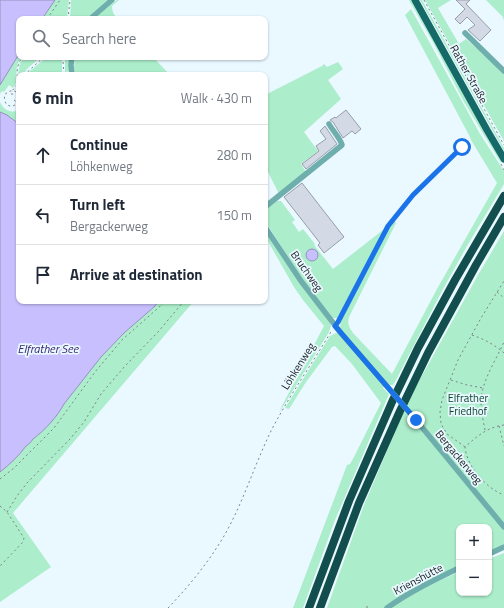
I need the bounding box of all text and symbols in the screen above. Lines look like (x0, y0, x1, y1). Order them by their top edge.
search box (16, 16, 268, 60)
icon: search (30, 27, 52, 49)
text: Search here (62, 27, 136, 50)
street label: Rather Straße (446, 42, 492, 107)
text: 6 min (32, 85, 73, 111)
text: Walk · 430 m (181, 88, 252, 108)
text: Continue (70, 133, 128, 156)
route start (453, 138, 471, 156)
icon: ahead (32, 144, 54, 166)
text: 280 m (216, 145, 252, 165)
text: Löhkenweg (70, 156, 133, 176)
text: Turn left (70, 193, 125, 216)
icon: left (32, 204, 54, 226)
text: 150 m (216, 205, 252, 225)
text: Bergackerweg (70, 216, 148, 236)
street label: Bruchweg (287, 247, 327, 295)
text: Arrive at destination (70, 263, 203, 286)
icon: arrive (32, 264, 54, 286)
water label: Elfrather See (18, 339, 80, 358)
street label: Löhkenweg (277, 339, 319, 393)
park label: Elfrather Friedhof (448, 390, 489, 419)
route end (407, 411, 425, 429)
street label: Bergackerweg (432, 427, 487, 488)
map controls (456, 524, 492, 596)
button: + (456, 524, 492, 560)
street label: Krienshütte (390, 559, 446, 599)
button: − (456, 560, 492, 596)

